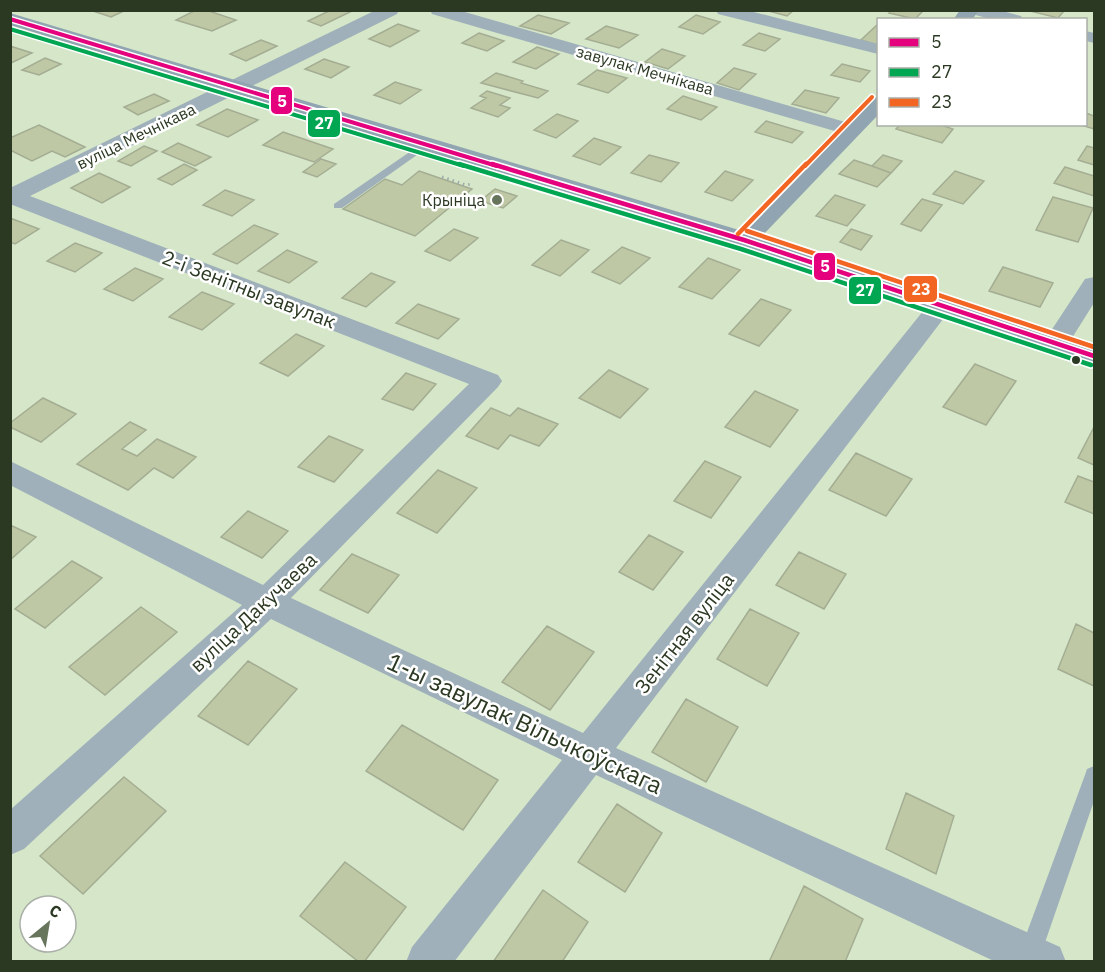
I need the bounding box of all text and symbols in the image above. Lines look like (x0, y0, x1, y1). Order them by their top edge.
legend (877, 18, 1087, 126)
text: 5 (931, 30, 942, 53)
street label: завулак Мечнікава (574, 41, 716, 99)
text: 27 (931, 60, 953, 83)
line badge: 5 (270, 86, 293, 115)
text: 23 (931, 90, 953, 113)
text: 5 (277, 91, 287, 111)
street label: вуліца Мечнікава (73, 98, 199, 173)
line badge: 27 (307, 109, 341, 138)
text: 27 (314, 113, 334, 133)
place label: Крыніца (422, 190, 485, 210)
marker: Крыніца (490, 193, 504, 207)
street label: 2-і Зенітны завулак (158, 243, 340, 335)
line badge: 5 (813, 252, 836, 281)
text: 5 (820, 256, 830, 276)
line badge: 23 (903, 275, 938, 303)
line badge: 27 (848, 276, 882, 305)
text: 23 (911, 279, 931, 299)
text: 27 (855, 280, 875, 300)
unlabelled marker (1070, 354, 1082, 366)
street label: вуліца Дакучаева (184, 546, 323, 678)
street label: Зенітная вуліца (628, 567, 740, 699)
street label: 1-ы завулак Вільчкоўскага (382, 645, 668, 801)
north arrow (18, 894, 78, 954)
text: С (46, 900, 65, 922)

